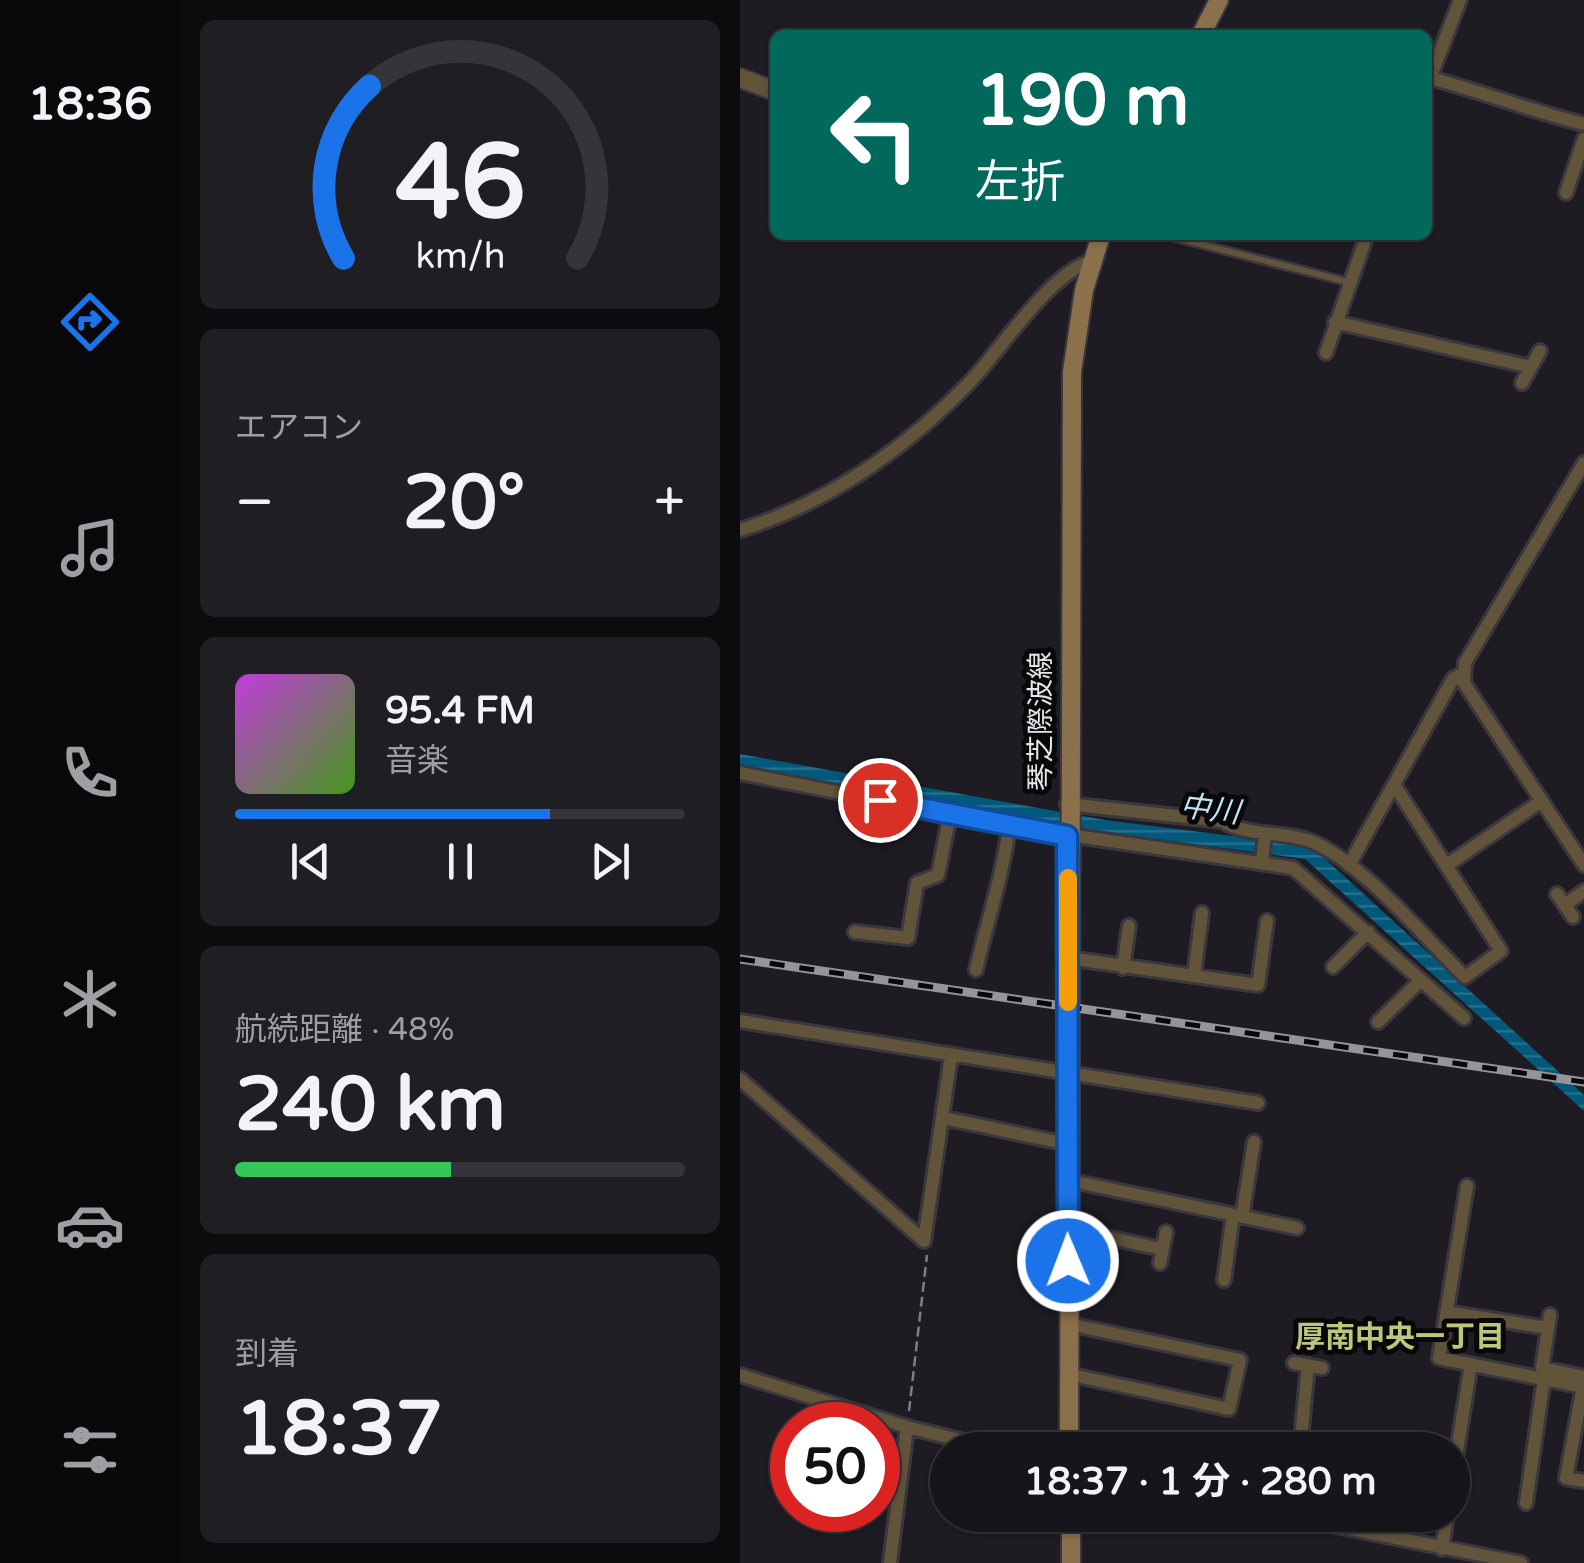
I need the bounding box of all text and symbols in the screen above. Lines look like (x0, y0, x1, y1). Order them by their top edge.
text: 190 m (975, 60, 1189, 144)
icon: left (810, 70, 940, 200)
text: 18:36 (28, 78, 152, 132)
text: 46 (395, 121, 525, 246)
text: 左折 (975, 156, 1065, 210)
text: km/h (415, 235, 505, 278)
icon: directions (55, 287, 125, 357)
text: エアコン (235, 409, 363, 447)
text: 20° (403, 458, 525, 548)
text: − (235, 470, 274, 536)
text: + (654, 470, 685, 536)
icon: music (55, 513, 125, 583)
street label: 琴芝際波線 (1024, 651, 1058, 791)
text: 95.4 FM (385, 688, 535, 734)
icon: phone (55, 738, 125, 808)
text: 音楽 (385, 742, 449, 780)
pin (838, 758, 923, 843)
icon: arrive (853, 773, 908, 828)
water label: 中川 (1178, 787, 1245, 832)
icon: previous (283, 834, 338, 889)
icon: pause (433, 834, 488, 889)
icon: next (583, 834, 638, 889)
icon: climate (55, 964, 125, 1034)
text: 航続距離 · 48% (235, 1011, 454, 1049)
text: 240 km (235, 1060, 506, 1150)
icon: car (55, 1190, 125, 1260)
position arrow (1016, 1209, 1120, 1313)
district label: 厚南中央一丁目 (1295, 1319, 1505, 1356)
text: 到着 (235, 1335, 299, 1373)
text: 18:37 (235, 1384, 443, 1474)
speed limit sign: 50 (770, 1402, 900, 1532)
icon: filters (55, 1415, 125, 1485)
text: 18:37 · 1 分 · 280 m (1024, 1459, 1376, 1505)

